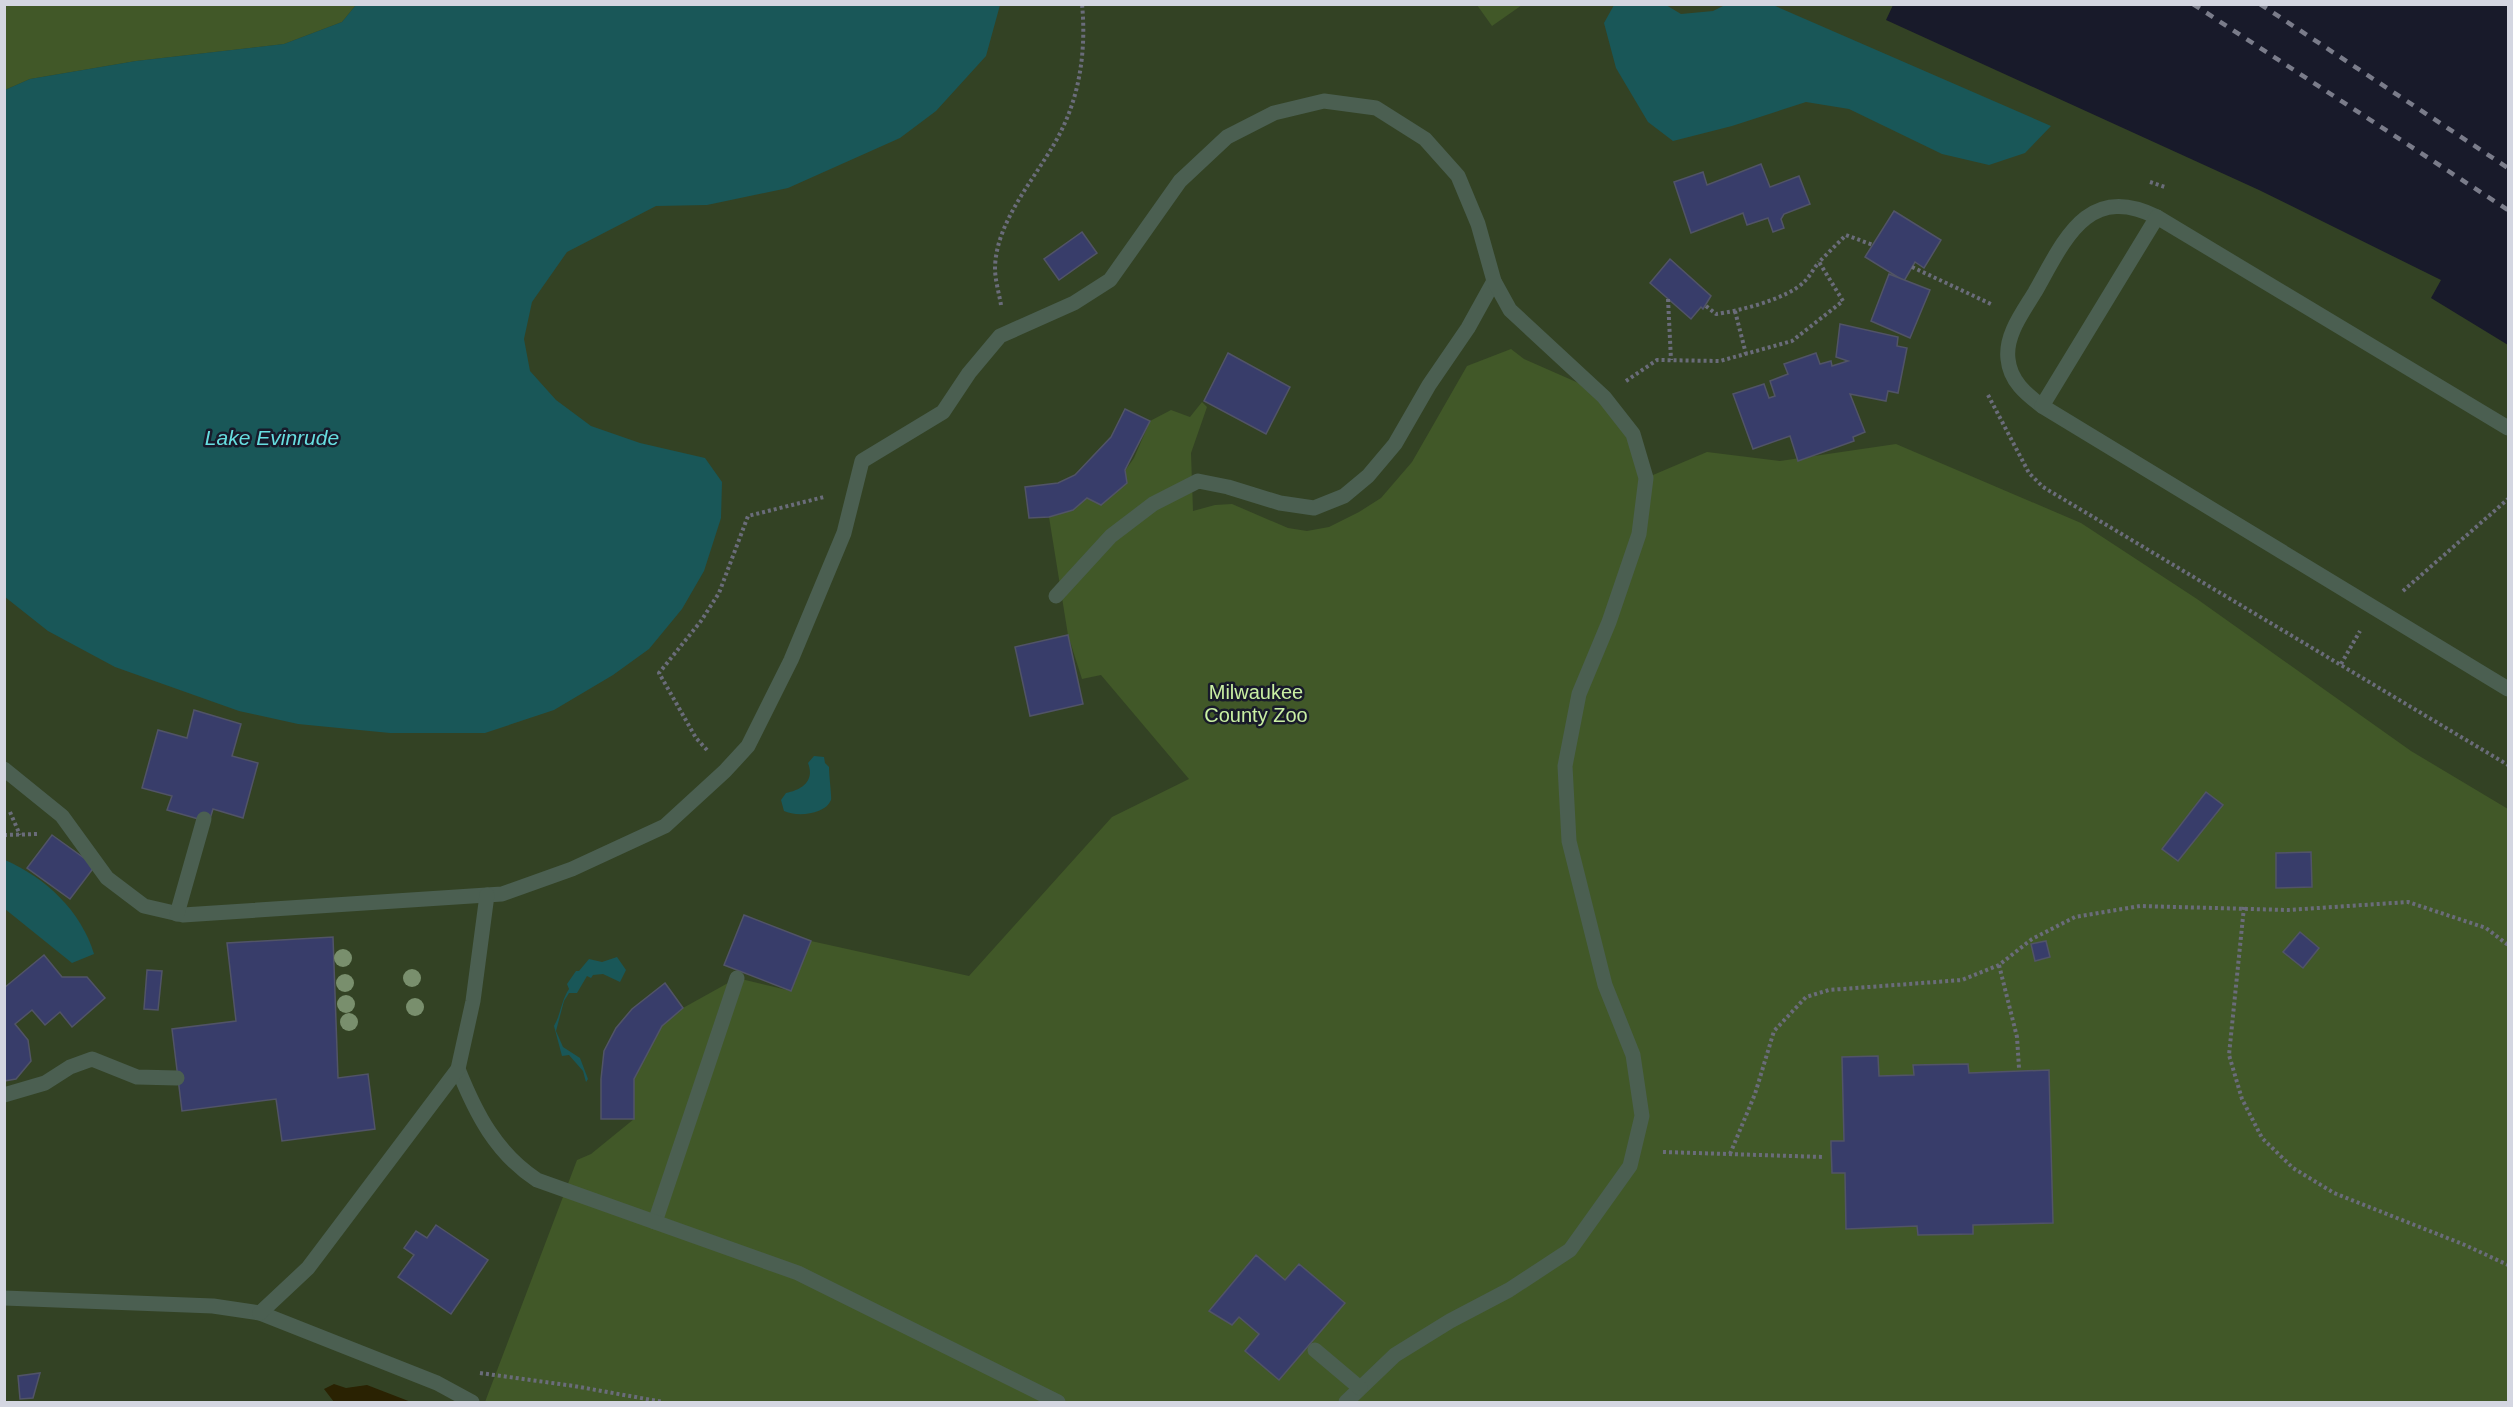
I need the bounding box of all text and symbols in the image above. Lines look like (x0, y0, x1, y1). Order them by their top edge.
water label: Lake Evinrude (205, 426, 339, 449)
park label: Milwaukee County Zoo (1204, 681, 1308, 726)

